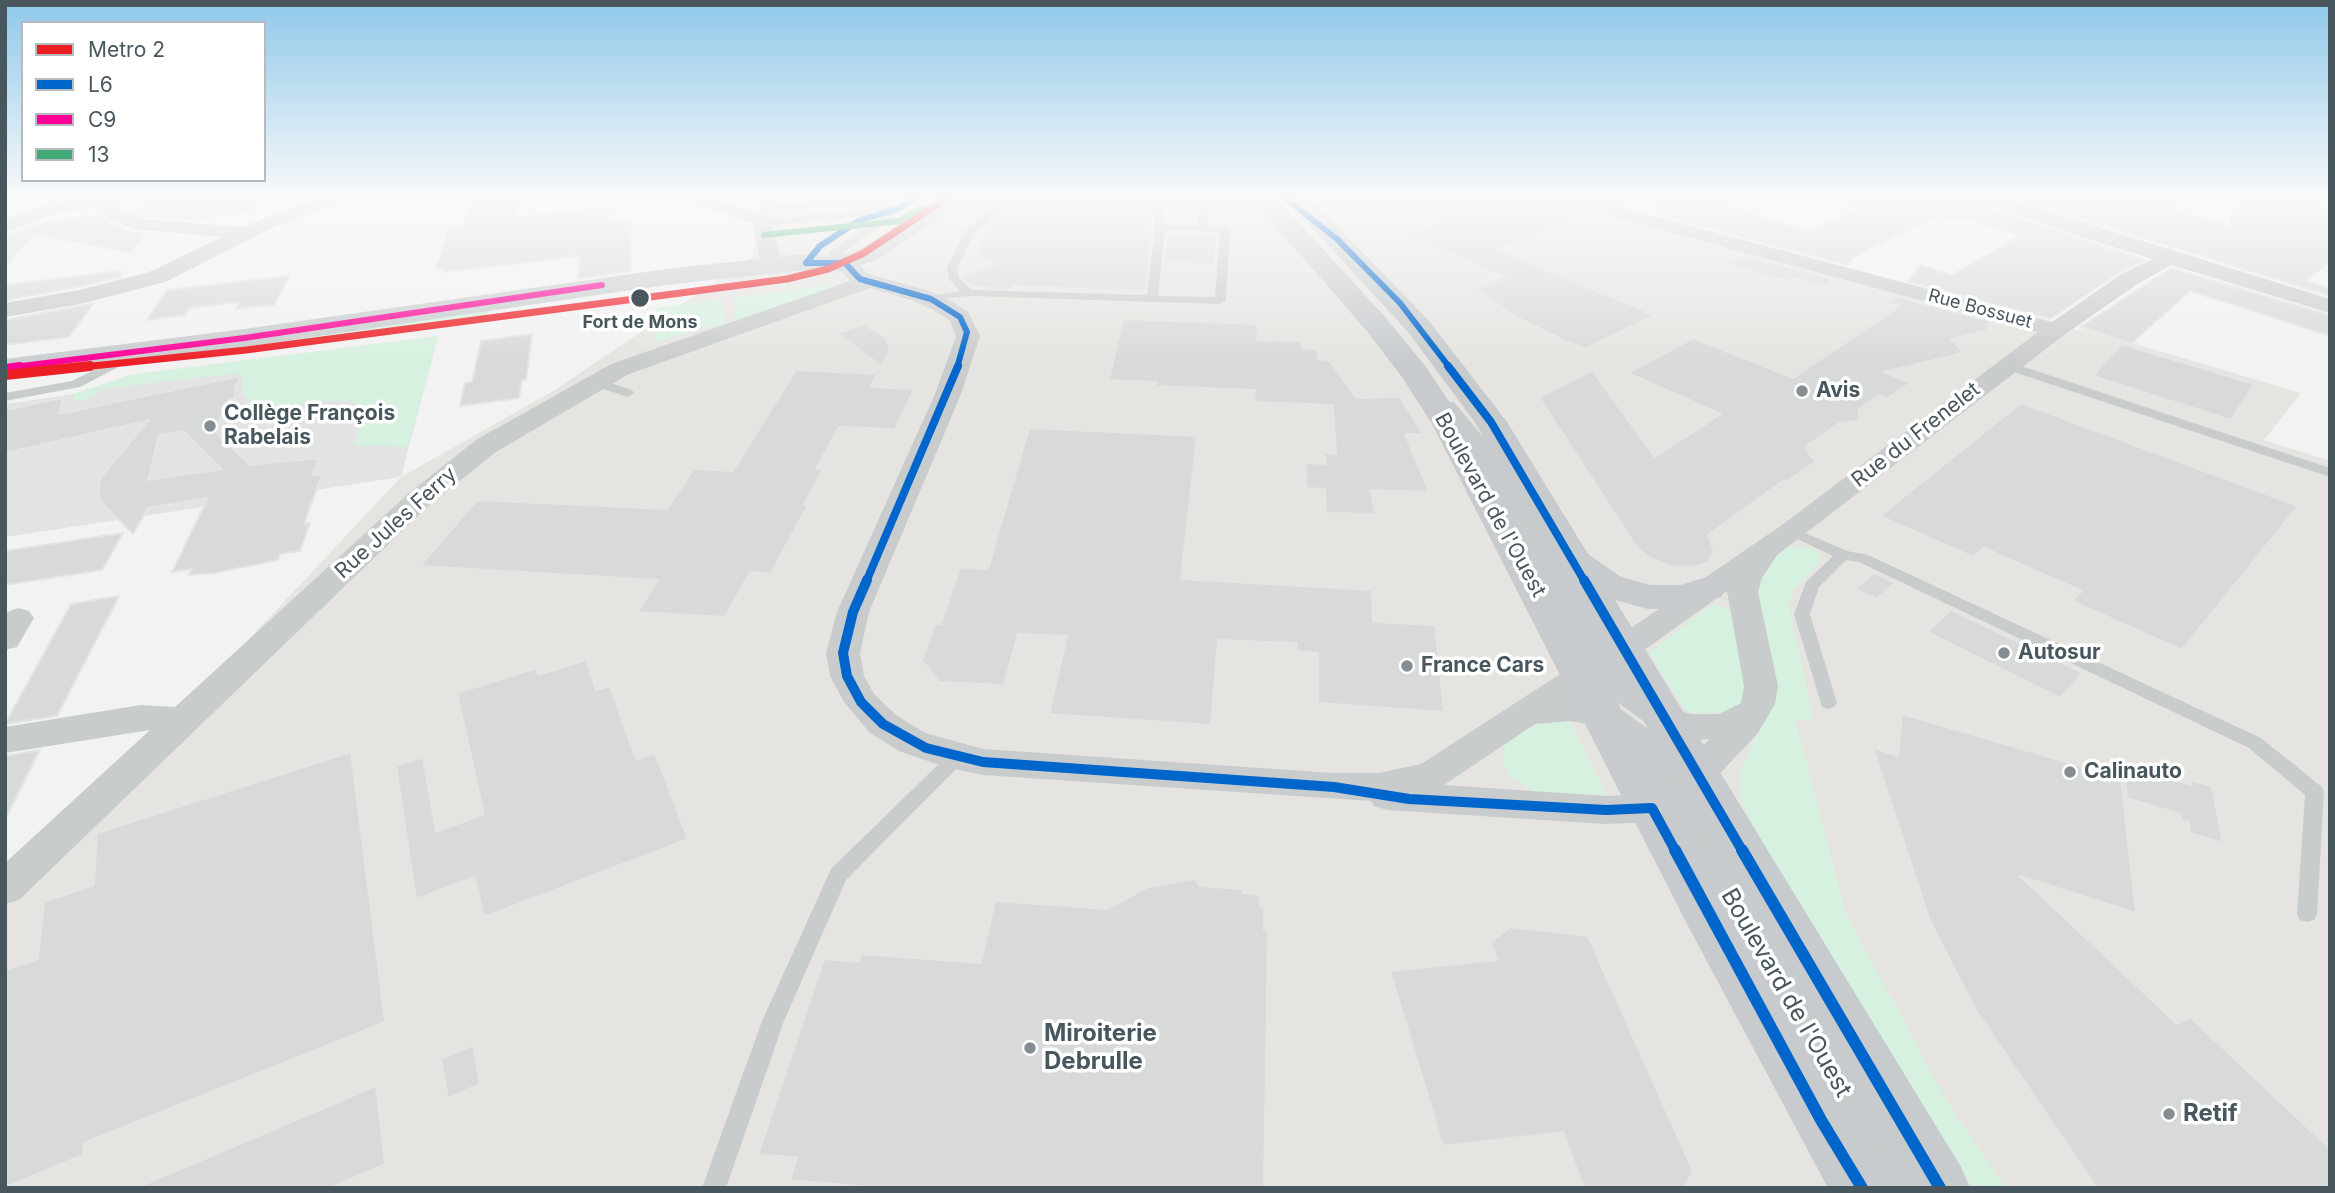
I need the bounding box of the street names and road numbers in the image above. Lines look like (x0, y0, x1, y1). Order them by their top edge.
street label: Rue Bossuet (1926, 285, 2034, 333)
street label: Rue du Frenelet (1847, 377, 1985, 493)
street label: Boulevard de l'Ouest (1429, 409, 1551, 601)
street label: Rue Jules Ferry (330, 462, 462, 584)
street label: Boulevard de l'Ouest (1715, 884, 1857, 1102)

